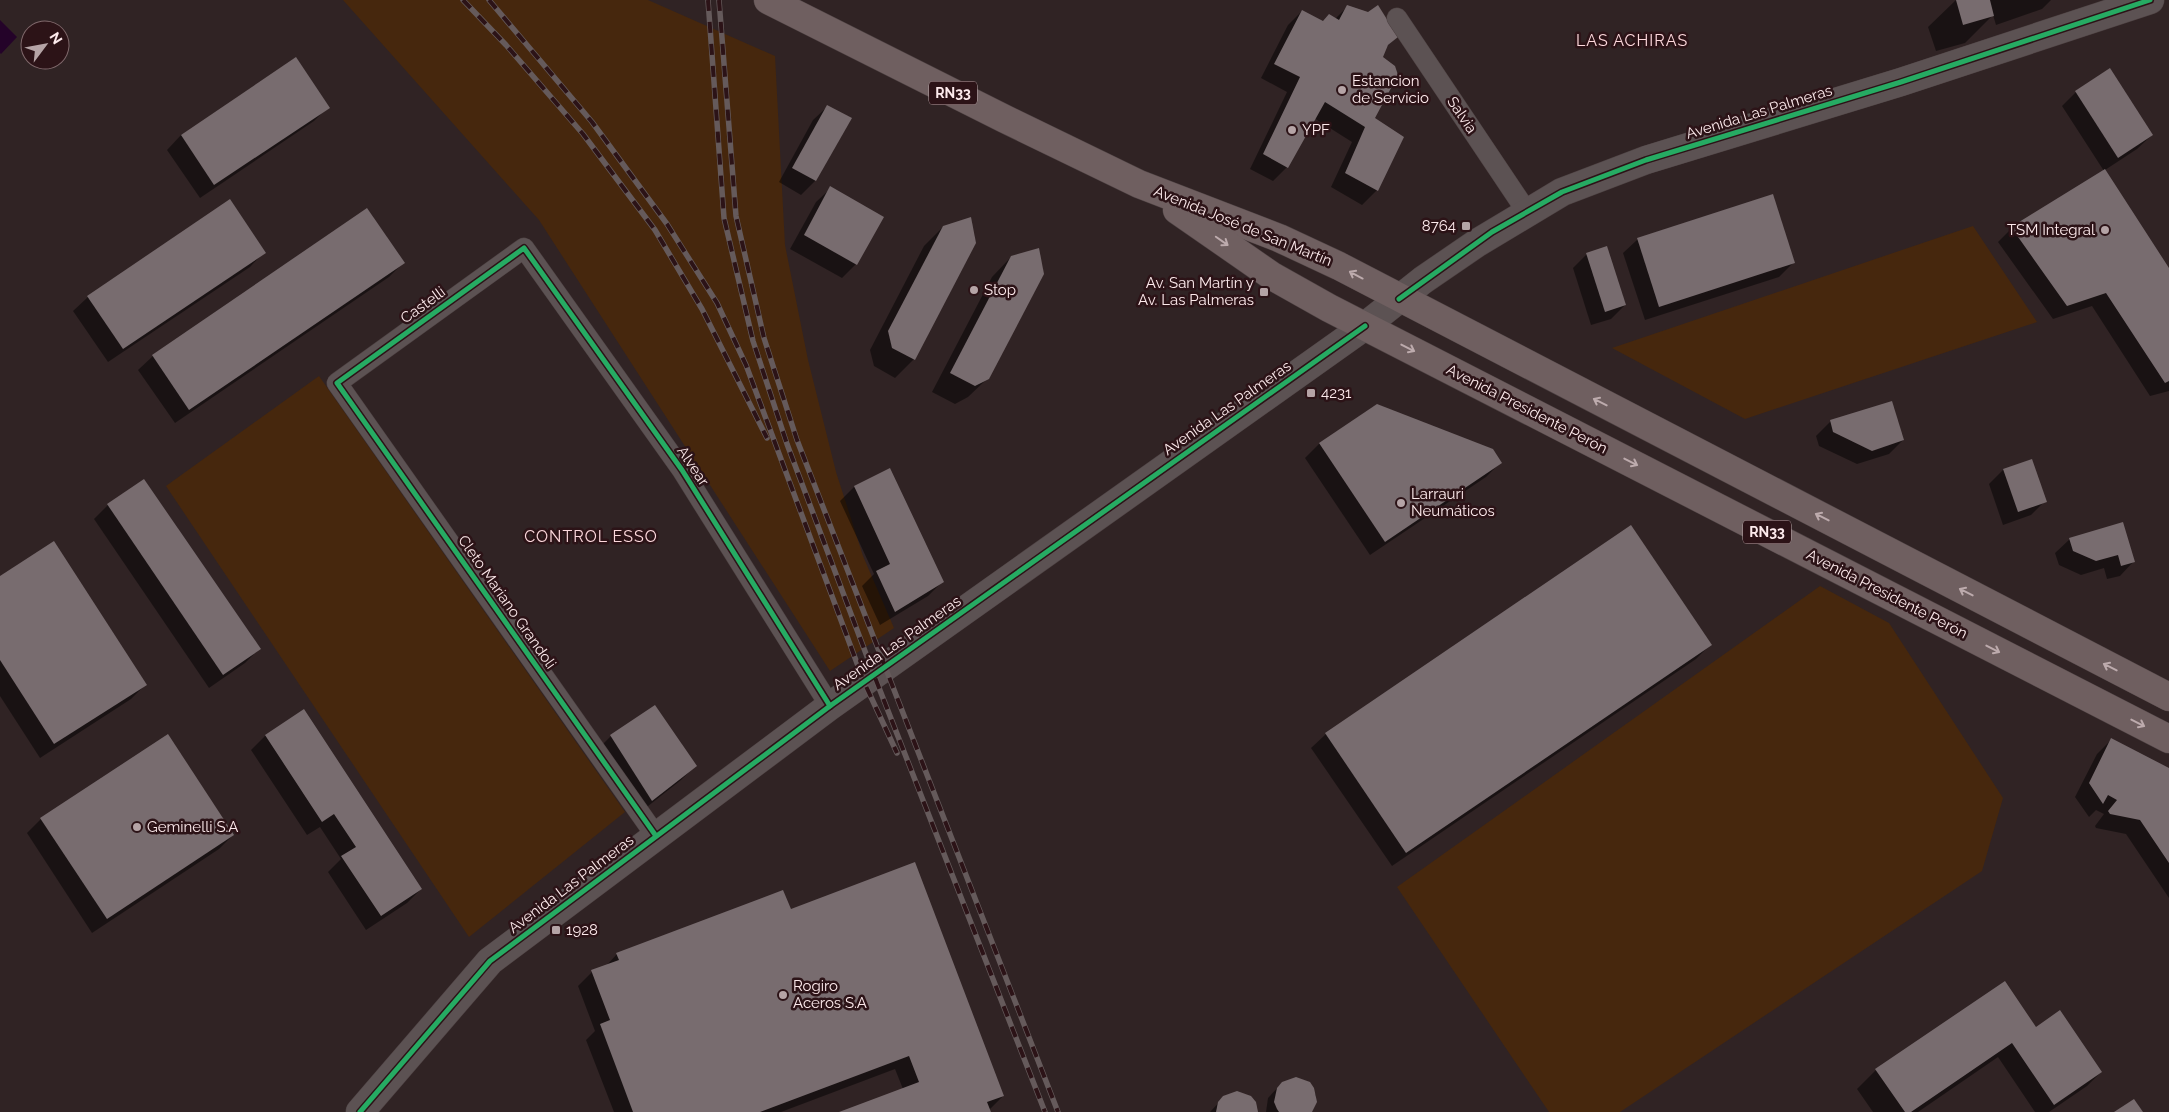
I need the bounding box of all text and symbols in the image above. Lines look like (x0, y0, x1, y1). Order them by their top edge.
north arrow (20, 20, 70, 70)
text: N (46, 29, 66, 47)
district label: LAS ACHIRAS (1576, 31, 1688, 50)
place label: Estancion de Servicio (1352, 72, 1429, 107)
street label: Avenida Las Palmeras (1684, 81, 1834, 143)
road number: RN33 (929, 82, 977, 105)
marker: Estancion de Servicio (1336, 84, 1348, 96)
street label: Salvia (1443, 93, 1481, 137)
place label: YPF (1302, 121, 1330, 139)
marker: YPF (1286, 124, 1298, 136)
street label: Avenida José de San Martín (1151, 182, 1335, 270)
place label: 8764 (1422, 217, 1456, 235)
marker: 8764 (1460, 220, 1472, 232)
place label: TSM Integral (2007, 221, 2096, 239)
marker: TSM Integral (2099, 224, 2111, 236)
one-way arrow (1215, 236, 1229, 246)
one-way arrow (1350, 270, 1364, 280)
place label: Av. San Martín y Av. Las Palmeras (1138, 274, 1254, 309)
place label: Stop (984, 281, 1016, 299)
street label: Castelli (397, 283, 449, 327)
marker: Stop (968, 284, 980, 296)
marker: Av. San Martín y Av. Las Palmeras (1258, 286, 1270, 298)
one-way arrow (1401, 343, 1416, 353)
street label: Avenida Las Palmeras (1159, 357, 1295, 459)
street label: Avenida Presidente Perón (1444, 361, 1610, 457)
place label: 4231 (1321, 384, 1352, 402)
marker: 4231 (1305, 387, 1317, 399)
one-way arrow (1592, 397, 1607, 407)
street label: Alvear (673, 443, 713, 490)
one-way arrow (1623, 457, 1638, 467)
place label: Larrauri Neumáticos (1411, 485, 1495, 520)
marker: Larrauri Neumáticos (1395, 497, 1407, 509)
one-way arrow (1815, 512, 1829, 522)
road number: RN33 (1743, 520, 1791, 544)
district label: CONTROL ESSO (524, 527, 658, 546)
street label: Cleto Mariano Grandoli (454, 532, 560, 672)
street label: Avenida Presidente Perón (1804, 546, 1970, 642)
one-way arrow (1959, 587, 1974, 596)
street label: Avenida Las Palmeras (829, 592, 965, 694)
one-way arrow (1985, 645, 2000, 654)
one-way arrow (2103, 662, 2118, 671)
one-way arrow (2130, 718, 2145, 728)
place label: Geminelli S.A (147, 818, 239, 836)
marker: Geminelli S.A (131, 821, 143, 833)
street label: Avenida Las Palmeras (505, 831, 637, 937)
place label: 1928 (566, 921, 598, 939)
marker: 1928 (550, 924, 562, 936)
place label: Rogiro Aceros S.A (793, 977, 867, 1012)
marker: Rogiro Aceros S.A (777, 989, 789, 1001)

